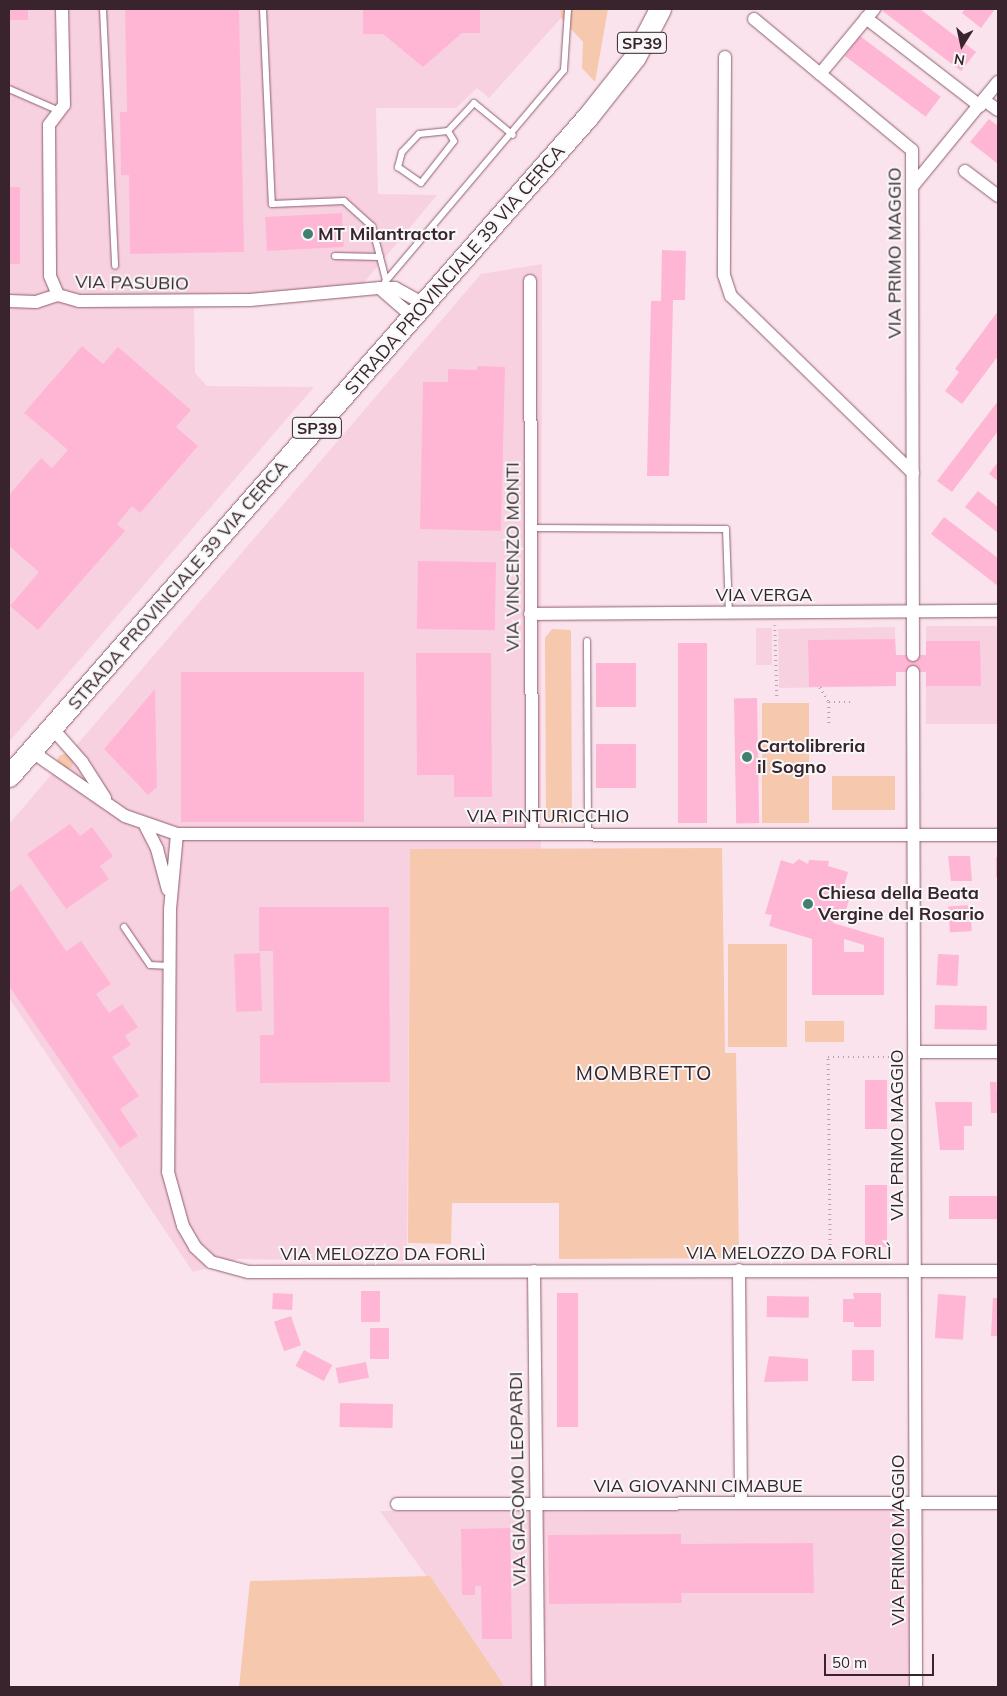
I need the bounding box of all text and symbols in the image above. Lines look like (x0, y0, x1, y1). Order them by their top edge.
north arrow (937, 20, 987, 70)
road number: SP39 (616, 29, 668, 56)
text: N (953, 50, 966, 70)
street label: STRADA PROVINCIALE 39 VIA CERCA (341, 141, 569, 399)
street label: VIA PRIMO MAGGIO (884, 167, 906, 339)
place label: MT Milantractor (318, 223, 455, 245)
marker: MT Milantractor (302, 228, 314, 240)
street label: VIA PASUBIO (75, 271, 189, 295)
road number: SP39 (291, 414, 343, 442)
street label: STRADA PROVINCIALE 39 VIA CERCA (64, 456, 292, 714)
street label: VIA VINCENZO MONTI (502, 462, 524, 652)
street label: VIA VERGA (715, 584, 813, 606)
place label: Cartolibreria il Sogno (757, 736, 865, 779)
marker: Cartolibreria il Sogno (741, 751, 753, 763)
street label: VIA PINTURICCHIO (467, 805, 629, 827)
place label: Chiesa della Beata Vergine del Rosario (818, 883, 984, 926)
marker: Chiesa della Beata Vergine del Rosario (802, 898, 814, 910)
street label: VIA PRIMO MAGGIO (886, 1049, 908, 1221)
district label: MOMBRETTO (575, 1060, 713, 1084)
street label: VIA MELOZZO DA FORLÌ (686, 1242, 892, 1264)
street label: VIA MELOZZO DA FORLÌ (280, 1243, 486, 1265)
street label: VIA GIACOMO LEOPARDI (505, 1372, 531, 1586)
street label: VIA PRIMO MAGGIO (887, 1454, 909, 1626)
street label: VIA GIOVANNI CIMABUE (593, 1475, 803, 1497)
scale bar (827, 1644, 937, 1676)
text: 50 m (832, 1653, 867, 1672)

